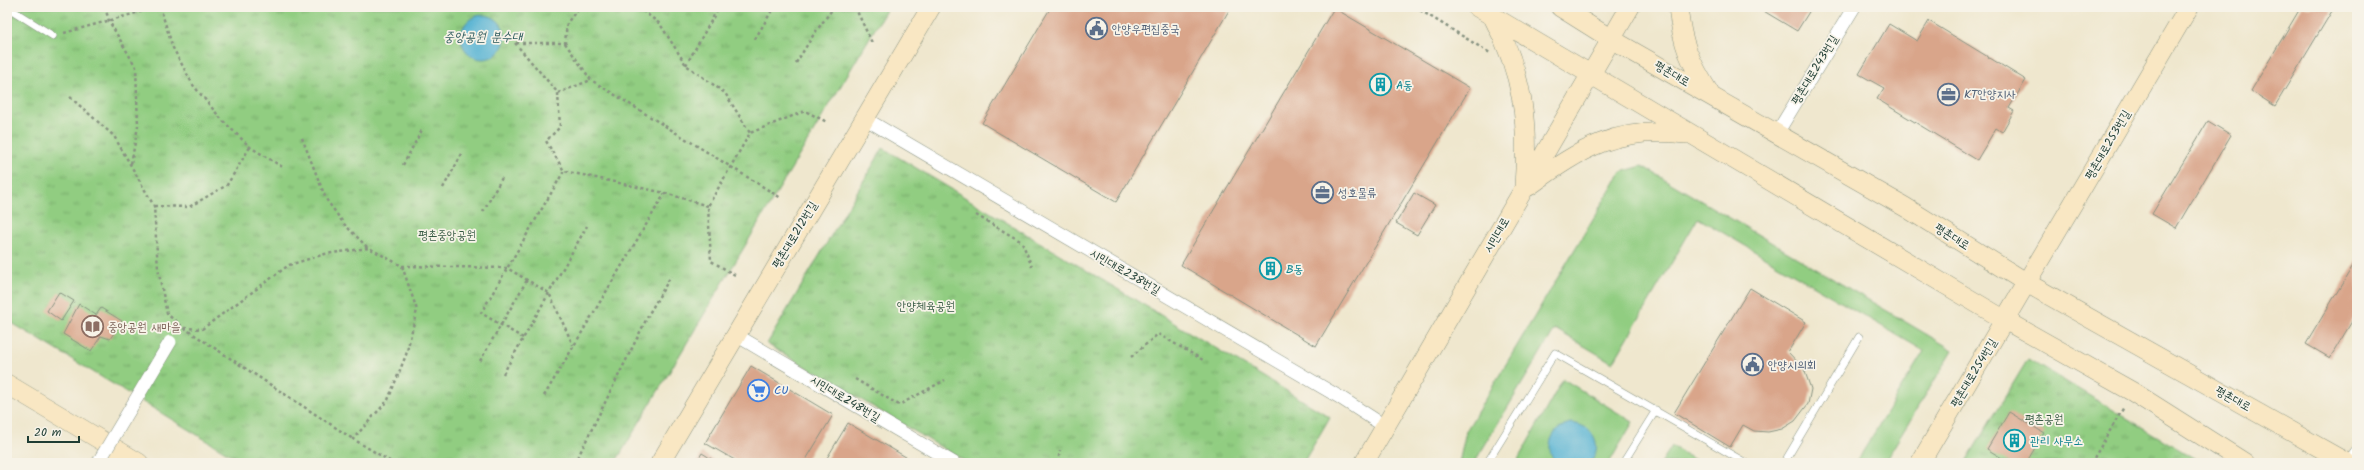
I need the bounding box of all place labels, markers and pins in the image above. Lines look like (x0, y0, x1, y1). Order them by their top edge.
public building icon: 안양우편집중국 (1084, 16, 1110, 42)
place label: 안양우편집중국 (1112, 20, 1180, 39)
building icon: A동 (1367, 72, 1393, 98)
place label: A동 (1396, 76, 1413, 95)
office icon: KT안양지사 (1936, 81, 1962, 107)
place label: KT안양지사 (1964, 85, 2016, 104)
office icon: 성호물류 (1310, 180, 1336, 206)
place label: 성호물류 (1338, 184, 1377, 203)
building icon: B동 (1258, 256, 1284, 282)
place label: B동 (1286, 260, 1303, 279)
library icon: 중앙공원 새마을 (79, 314, 105, 340)
place label: 중앙공원 새마을 (108, 318, 181, 337)
public building icon: 안양시의회 (1739, 352, 1765, 378)
place label: 안양시의회 (1768, 356, 1816, 375)
supermarket icon: CU (745, 377, 771, 403)
place label: CU (774, 381, 788, 400)
building icon: 관리 사무소 (2002, 428, 2028, 454)
place label: 관리 사무소 (2030, 432, 2083, 451)

